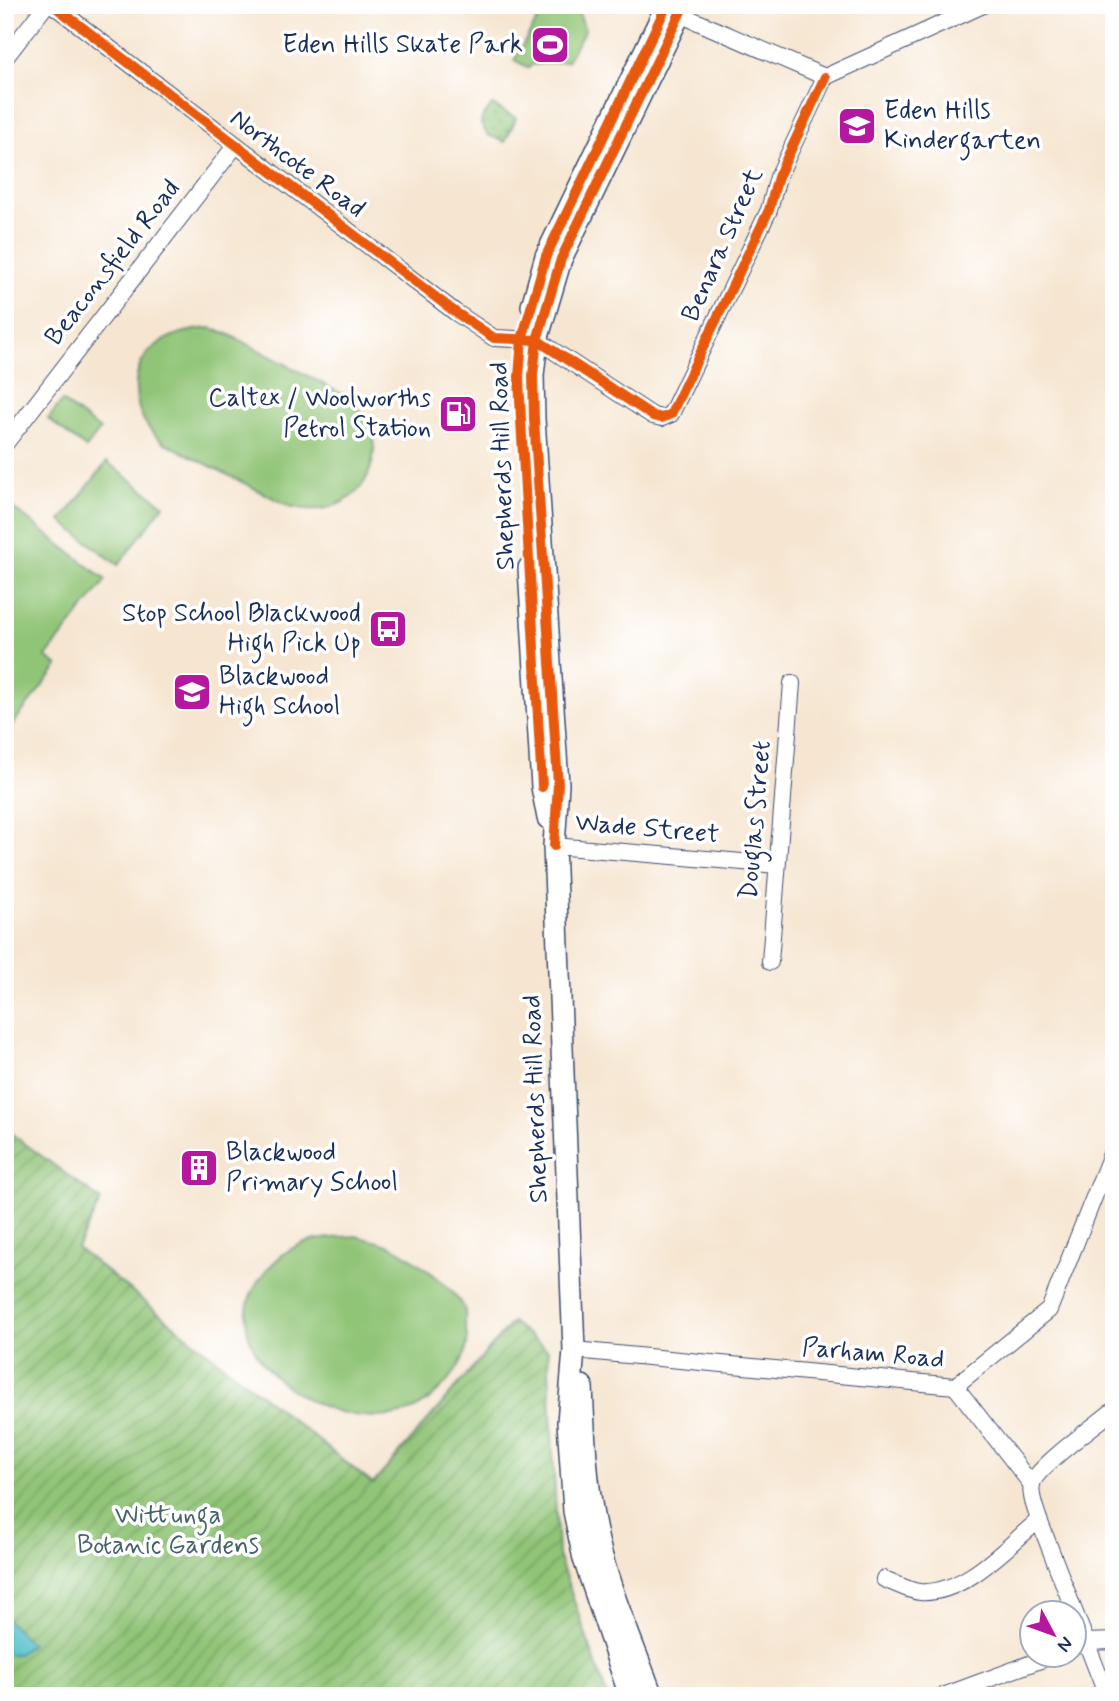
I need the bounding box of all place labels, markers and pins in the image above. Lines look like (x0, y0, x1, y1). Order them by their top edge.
sports icon: Eden Hills Skate Park (529, 24, 571, 66)
place label: Eden Hills Skate Park (282, 28, 523, 62)
place label: Eden Hills Kindergarten (884, 94, 1041, 161)
school or university icon: Eden Hills Kindergarten (836, 105, 878, 147)
place label: Caltex / Woolworths Petrol Station (208, 382, 431, 446)
fuel station icon: Caltex / Woolworths Petrol Station (437, 393, 479, 435)
place label: Stop School Blackwood High Pick Up (122, 597, 361, 664)
bus stop icon: Stop School Blackwood High Pick Up (367, 608, 409, 650)
place label: Blackwood High School (219, 660, 340, 727)
school or university icon: Blackwood High School (171, 671, 213, 713)
place label: Blackwood Primary School (226, 1136, 398, 1200)
building icon: Blackwood Primary School (178, 1147, 220, 1189)

